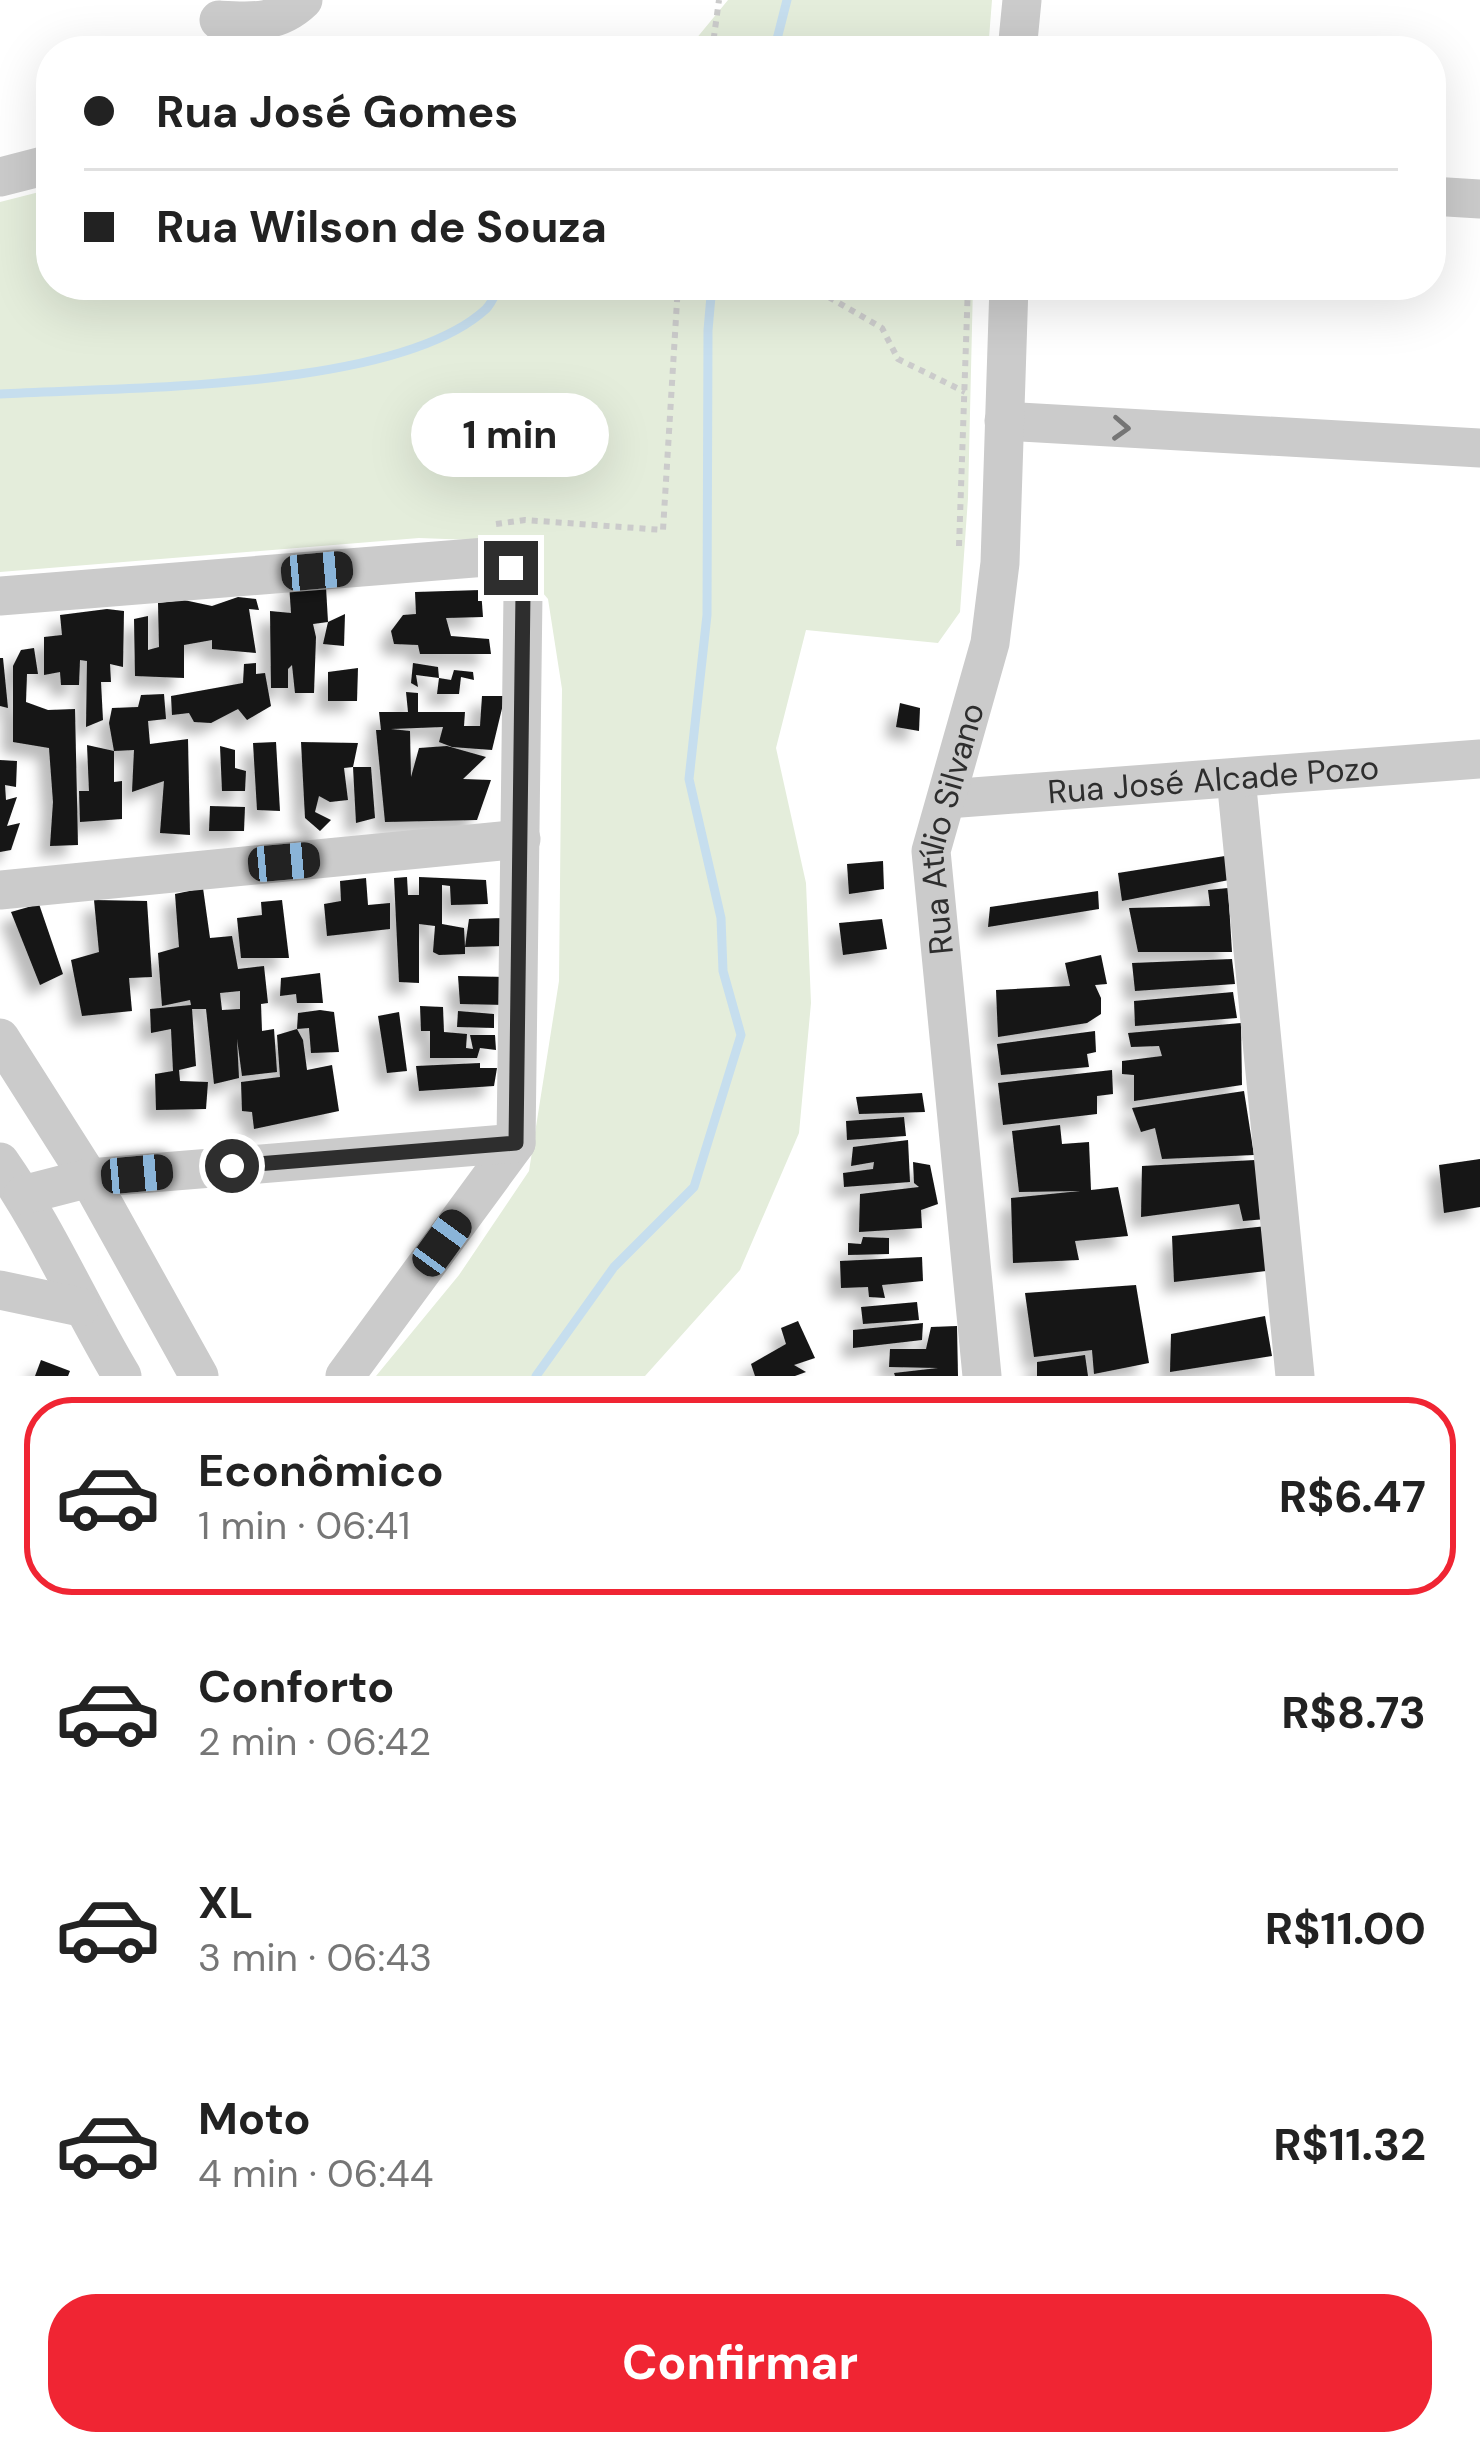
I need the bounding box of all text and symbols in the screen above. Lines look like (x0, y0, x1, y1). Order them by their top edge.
text: Rua José Gomes (156, 82, 518, 141)
text: Rua Wilson de Souza (156, 197, 607, 256)
callout: 1 min (412, 394, 610, 478)
text: 1 min (463, 409, 557, 460)
one-way arrow (1112, 415, 1131, 441)
route end (484, 541, 538, 595)
car (280, 550, 354, 592)
street label: Rua Atílio Silvano (910, 698, 994, 957)
street label: Rua José Alcade Pozo (1046, 746, 1381, 813)
car (247, 841, 321, 883)
route start (205, 1139, 259, 1193)
car (100, 1153, 174, 1195)
car (406, 1203, 478, 1283)
text: Econômico (198, 1441, 444, 1500)
icon: car (54, 1442, 162, 1550)
text: R$6.47 (1279, 1467, 1426, 1526)
text: 1 min · 06:41 (198, 1500, 410, 1551)
text: Conforto (198, 1657, 394, 1716)
icon: car (54, 1658, 162, 1766)
text: R$8.73 (1281, 1683, 1426, 1742)
text: 2 min · 06:42 (198, 1716, 431, 1767)
text: XL (198, 1873, 253, 1932)
icon: car (54, 1874, 162, 1982)
text: R$11.00 (1265, 1899, 1426, 1958)
text: 3 min · 06:43 (198, 1932, 432, 1983)
text: Moto (198, 2089, 311, 2148)
icon: car (54, 2090, 162, 2198)
text: R$11.32 (1273, 2115, 1426, 2174)
text: 4 min · 06:44 (198, 2148, 433, 2199)
button: Confirmar (48, 2294, 1432, 2432)

